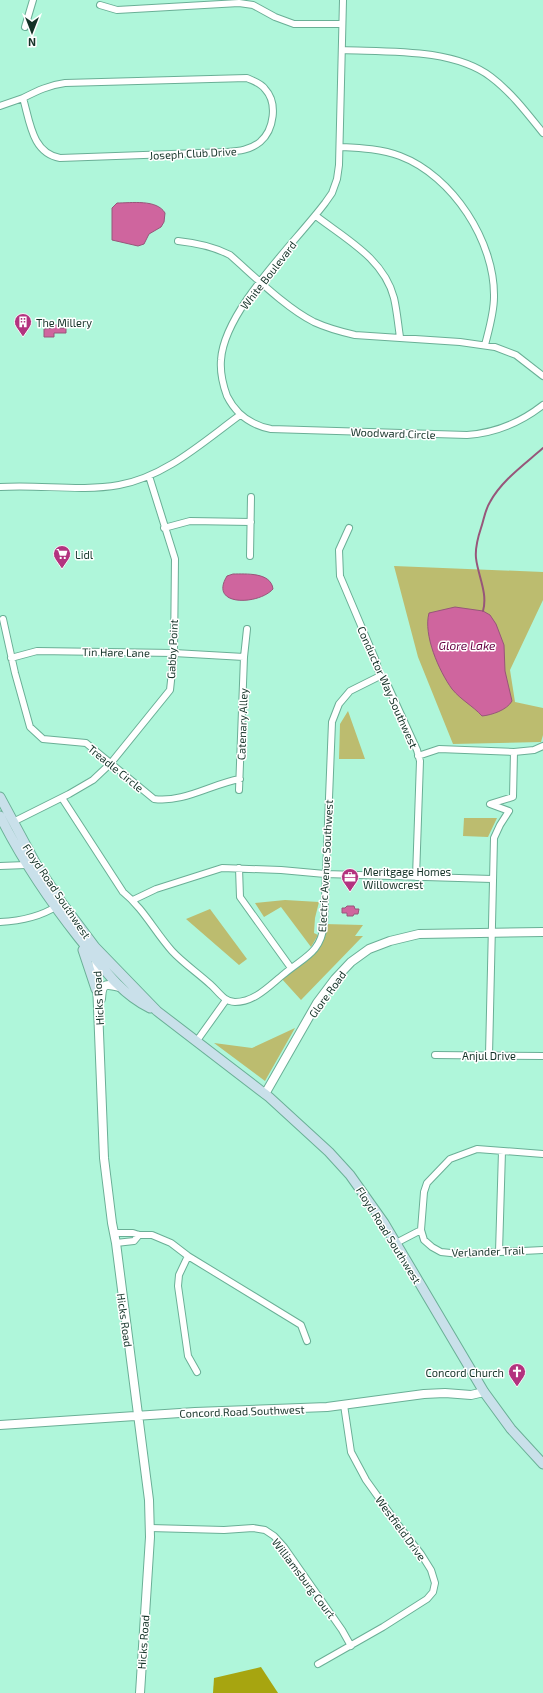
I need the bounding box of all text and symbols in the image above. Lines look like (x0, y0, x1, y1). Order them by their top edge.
north arrow (12, 12, 52, 52)
text: N (28, 36, 36, 49)
street label: Joseph Club Drive (149, 144, 237, 162)
street label: White Boulevard (237, 238, 299, 312)
building icon: The Millery (13, 312, 33, 337)
place label: The Millery (36, 316, 92, 329)
street label: Woodward Circle (350, 425, 436, 441)
supermarket icon: Lidl (52, 544, 72, 569)
place label: Lidl (75, 548, 94, 561)
street label: Gabby Point (164, 619, 180, 679)
street label: Conductor Way Southwest (355, 624, 421, 750)
water label: Glore Lake (438, 638, 496, 652)
street label: Tin Hare Lane (82, 645, 150, 659)
street label: Catenary Alley (234, 688, 250, 760)
street label: Treadle Circle (86, 742, 146, 794)
street label: Electric Avenue Southwest (315, 799, 335, 933)
street label: Floyd Road Southwest (20, 841, 94, 941)
place label: Meritgage Homes Willowcrest (363, 865, 452, 891)
office icon: Meritgage Homes Willowcrest (340, 867, 360, 892)
street label: Glore Road (306, 968, 348, 1020)
street label: Hicks Road (90, 970, 106, 1026)
street label: Anjul Drive (462, 1049, 516, 1063)
street label: Floyd Road Southwest (354, 1184, 424, 1286)
street label: Verlander Trail (451, 1243, 525, 1259)
street label: Hicks Road (115, 1292, 135, 1348)
church icon: Concord Church (507, 1362, 527, 1387)
place label: Concord Church (426, 1366, 504, 1379)
street label: Concord Road Southwest (179, 1402, 305, 1420)
street label: Westfield Drive (373, 1493, 429, 1563)
street label: Williamsburg Court (270, 1536, 338, 1620)
street label: Hicks Road (135, 1614, 151, 1670)

